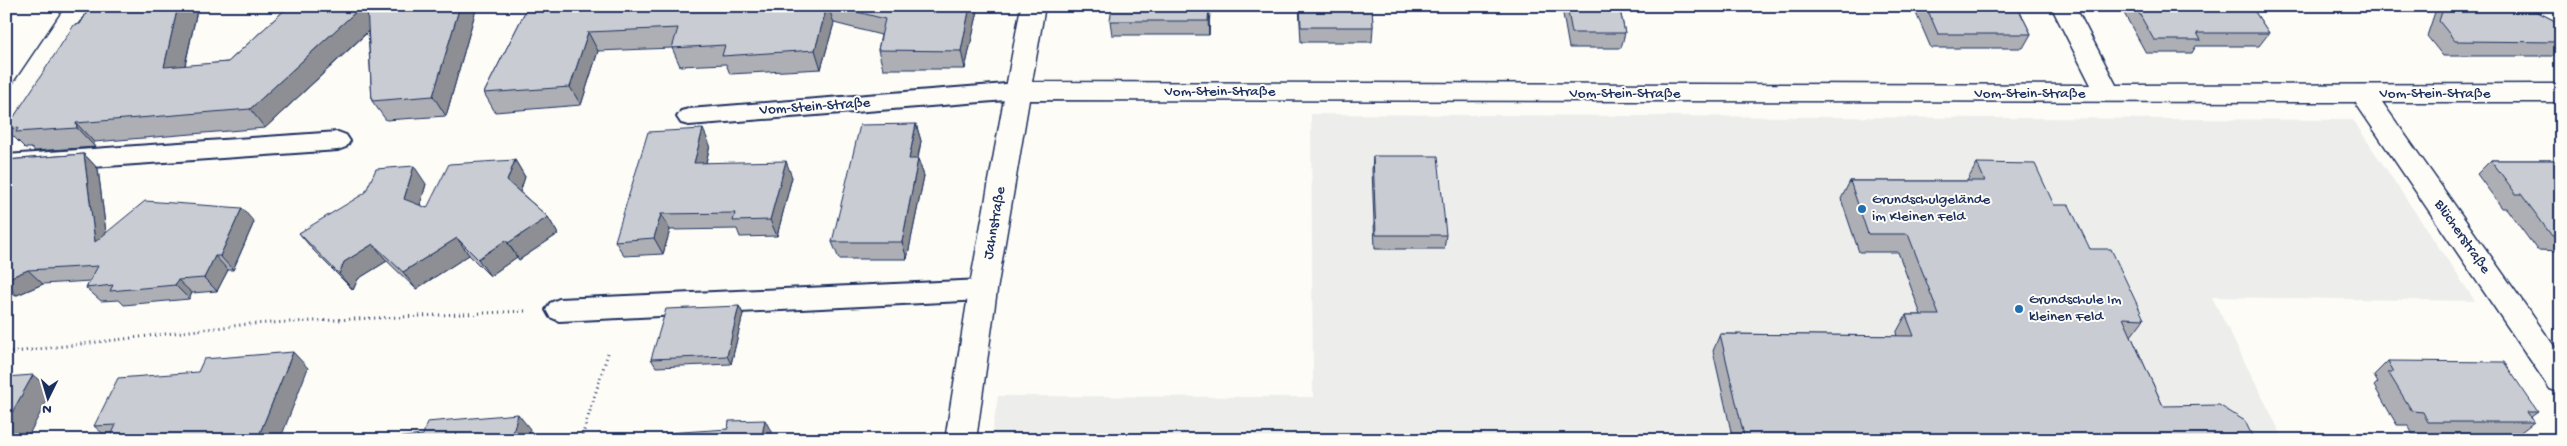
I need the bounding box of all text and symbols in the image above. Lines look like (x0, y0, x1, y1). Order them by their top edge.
street label: Vom-Stein-Straße (1164, 83, 1276, 101)
street label: Vom-Stein-Straße (1569, 85, 1681, 103)
street label: Vom-Stein-Straße (1974, 85, 2086, 103)
street label: Vom-Stein-Straße (2379, 85, 2491, 103)
street label: Vom-Stein-Straße (758, 94, 871, 120)
street label: Jahnstraße (980, 185, 1010, 261)
place label: Grundschulgelände im Kleinen Feld (1872, 191, 1991, 226)
street label: Blücherstraße (2429, 196, 2494, 278)
marker: Grundschulgelände im Kleinen Feld (1856, 203, 1868, 215)
place label: Grundschule Im kleinen Feld (2029, 291, 2122, 326)
marker: Grundschule Im kleinen Feld (2013, 303, 2025, 315)
north arrow (22, 374, 72, 424)
text: N (42, 400, 52, 417)

